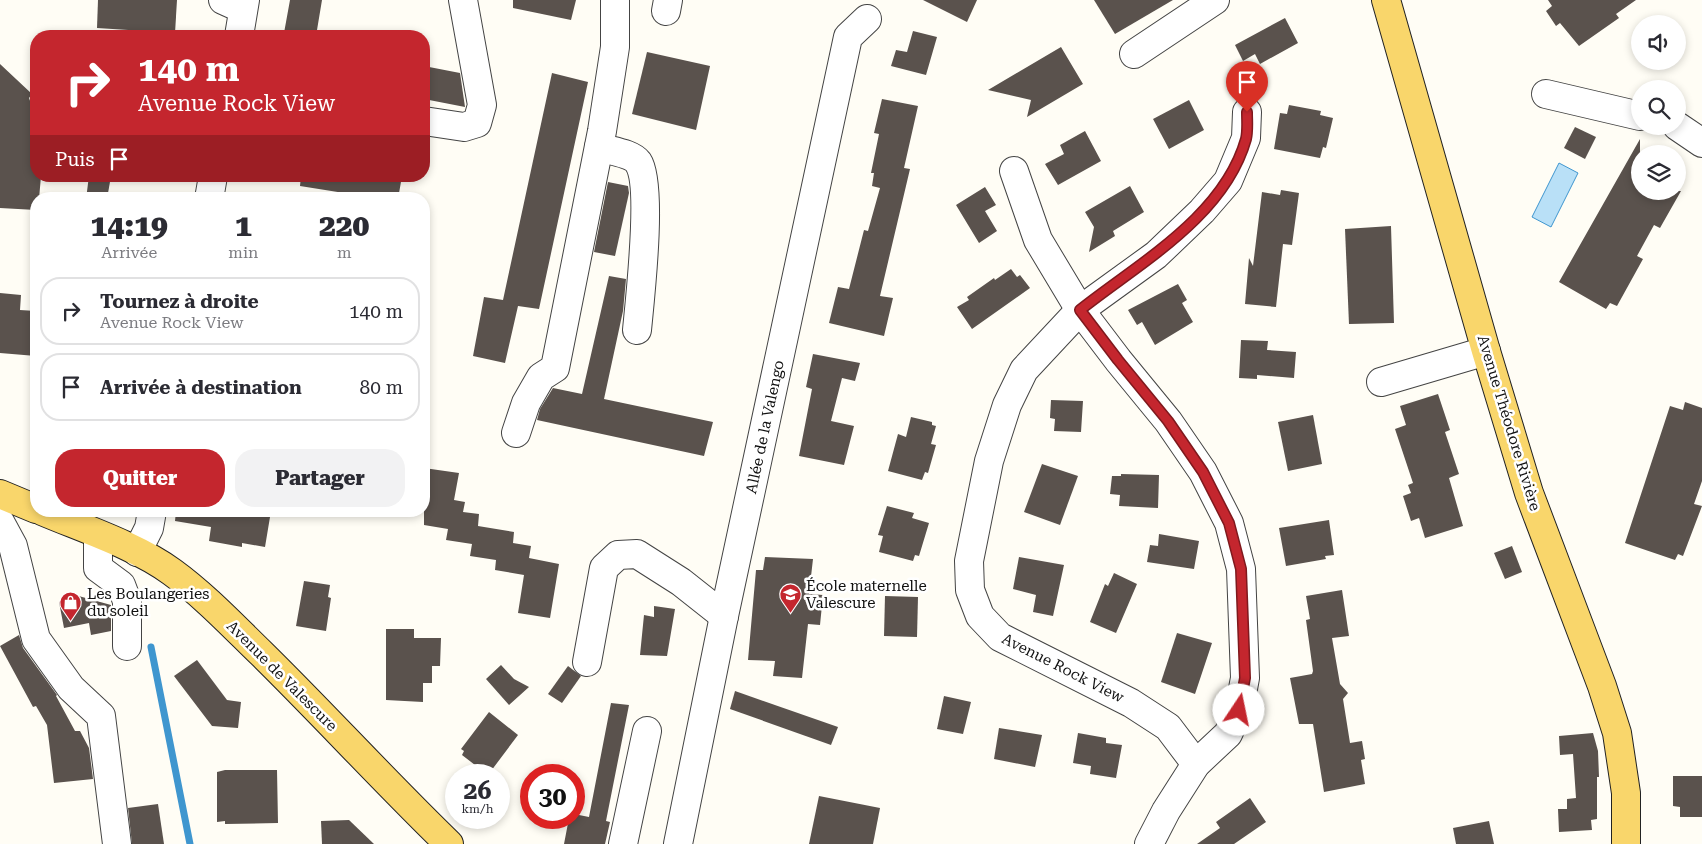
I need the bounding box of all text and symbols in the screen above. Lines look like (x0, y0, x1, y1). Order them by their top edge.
map controls (1631, 15, 1686, 200)
button: sound (1631, 15, 1686, 70)
text: 140 m (138, 49, 239, 90)
icon: right (55, 50, 120, 115)
pin (1226, 61, 1268, 112)
icon: arrive (1233, 68, 1261, 96)
button: search (1631, 80, 1686, 135)
text: Avenue Rock View (138, 91, 335, 116)
icon: arrive (105, 145, 133, 173)
button: layers (1631, 145, 1686, 200)
text: Puis (55, 148, 95, 171)
text: 14:19 (91, 208, 168, 243)
text: 1 (235, 208, 252, 243)
text: 220 (319, 208, 369, 243)
text: Arrivée (101, 243, 157, 262)
text: min (228, 243, 258, 262)
text: m (337, 243, 351, 262)
text: Tournez à droite (100, 290, 259, 313)
icon: right (57, 297, 85, 325)
text: 140 m (349, 300, 403, 323)
text: Avenue Rock View (100, 313, 243, 332)
street label: Avenue Théodore Rivière (1474, 333, 1544, 513)
street label: Allée de la Valengo (742, 359, 788, 495)
icon: arrive (57, 373, 85, 401)
text: Arrivée à destination (100, 376, 302, 399)
text: 80 m (360, 376, 403, 399)
button: Quitter (55, 449, 225, 507)
button: Partager (235, 449, 405, 507)
place label: École maternelle Valescure (806, 577, 927, 612)
school or university icon: École maternelle Valescure (778, 583, 802, 614)
place label: Les Boulangeries du soleil (87, 585, 209, 620)
shop icon: Les Boulangeries du soleil (59, 591, 83, 622)
street label: Avenue de Valescure (223, 617, 341, 735)
street label: Avenue Rock View (999, 629, 1128, 707)
position arrow (1212, 683, 1264, 735)
speed limit sign: 30 (520, 764, 585, 829)
text: 26 (463, 776, 492, 805)
text: km/h (461, 802, 494, 816)

